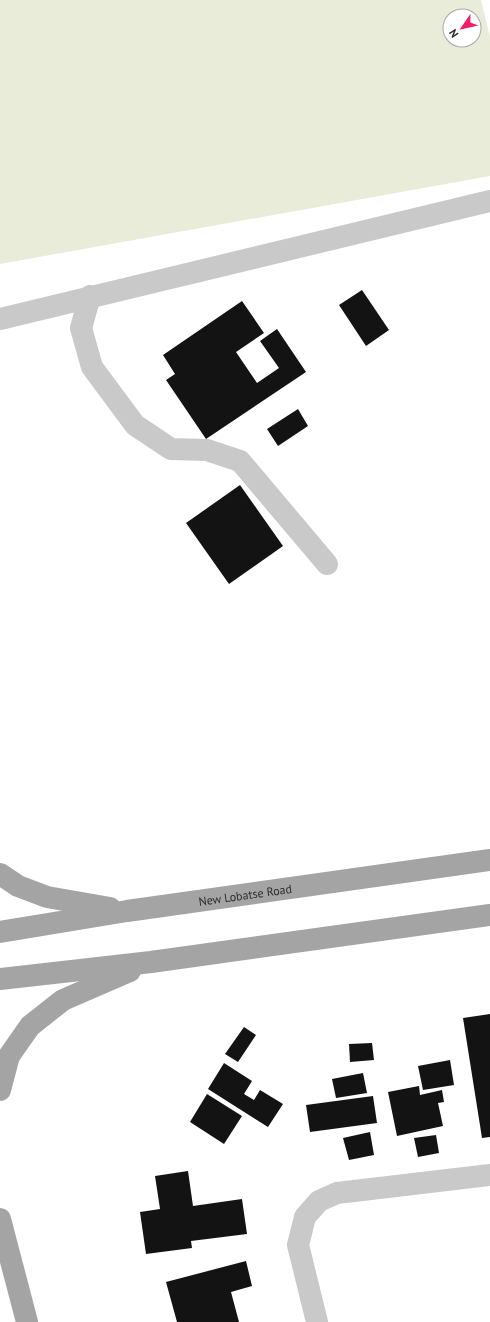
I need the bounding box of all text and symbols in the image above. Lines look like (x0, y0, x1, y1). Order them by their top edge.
north arrow (442, 8, 482, 48)
text: N (446, 27, 462, 41)
street label: New Lobatse Road (197, 880, 293, 908)

